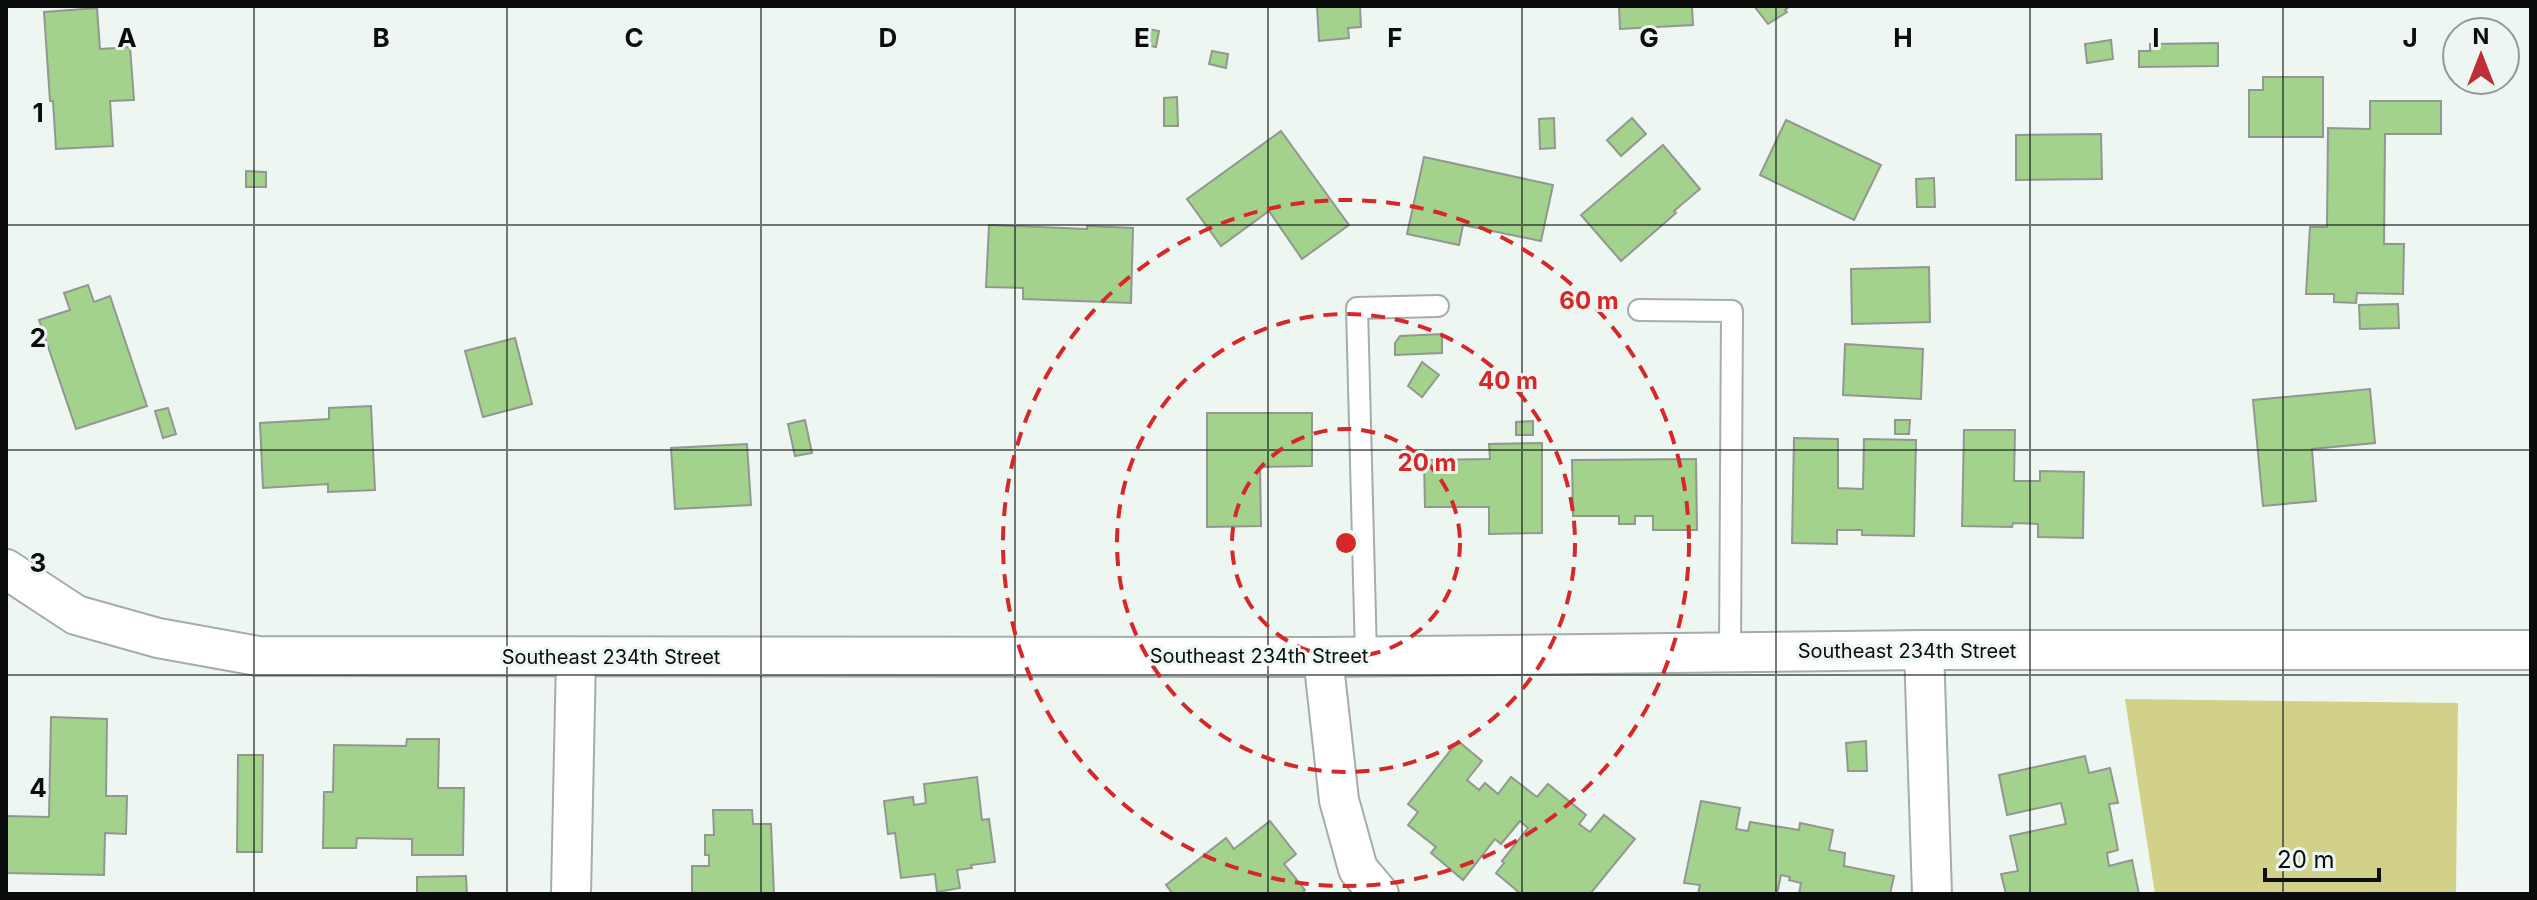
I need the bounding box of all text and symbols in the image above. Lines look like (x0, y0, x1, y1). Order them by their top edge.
north arrow (2441, 16, 2521, 96)
text: A (117, 22, 137, 53)
text: B (372, 22, 390, 53)
text: C (624, 22, 644, 53)
text: D (879, 22, 897, 53)
text: E (1134, 22, 1150, 53)
text: F (1387, 22, 1403, 53)
text: G (1639, 22, 1659, 53)
text: H (1893, 22, 1913, 53)
text: I (2152, 22, 2160, 53)
text: J (2402, 22, 2418, 53)
text: N (2473, 23, 2489, 49)
text: 1 (32, 97, 44, 128)
text: 60 m (1559, 286, 1619, 315)
text: 2 (30, 322, 46, 353)
text: 40 m (1478, 366, 1538, 395)
text: 20 m (1398, 448, 1456, 477)
centre of rings (1332, 529, 1360, 557)
text: 3 (30, 547, 46, 578)
street label: Southeast 234th Street (1798, 639, 2017, 663)
street label: Southeast 234th Street (1150, 644, 1369, 668)
street label: Southeast 234th Street (502, 645, 721, 669)
text: 4 (29, 772, 47, 803)
scale bar (2265, 832, 2379, 882)
text: 20 m (2277, 845, 2335, 874)

